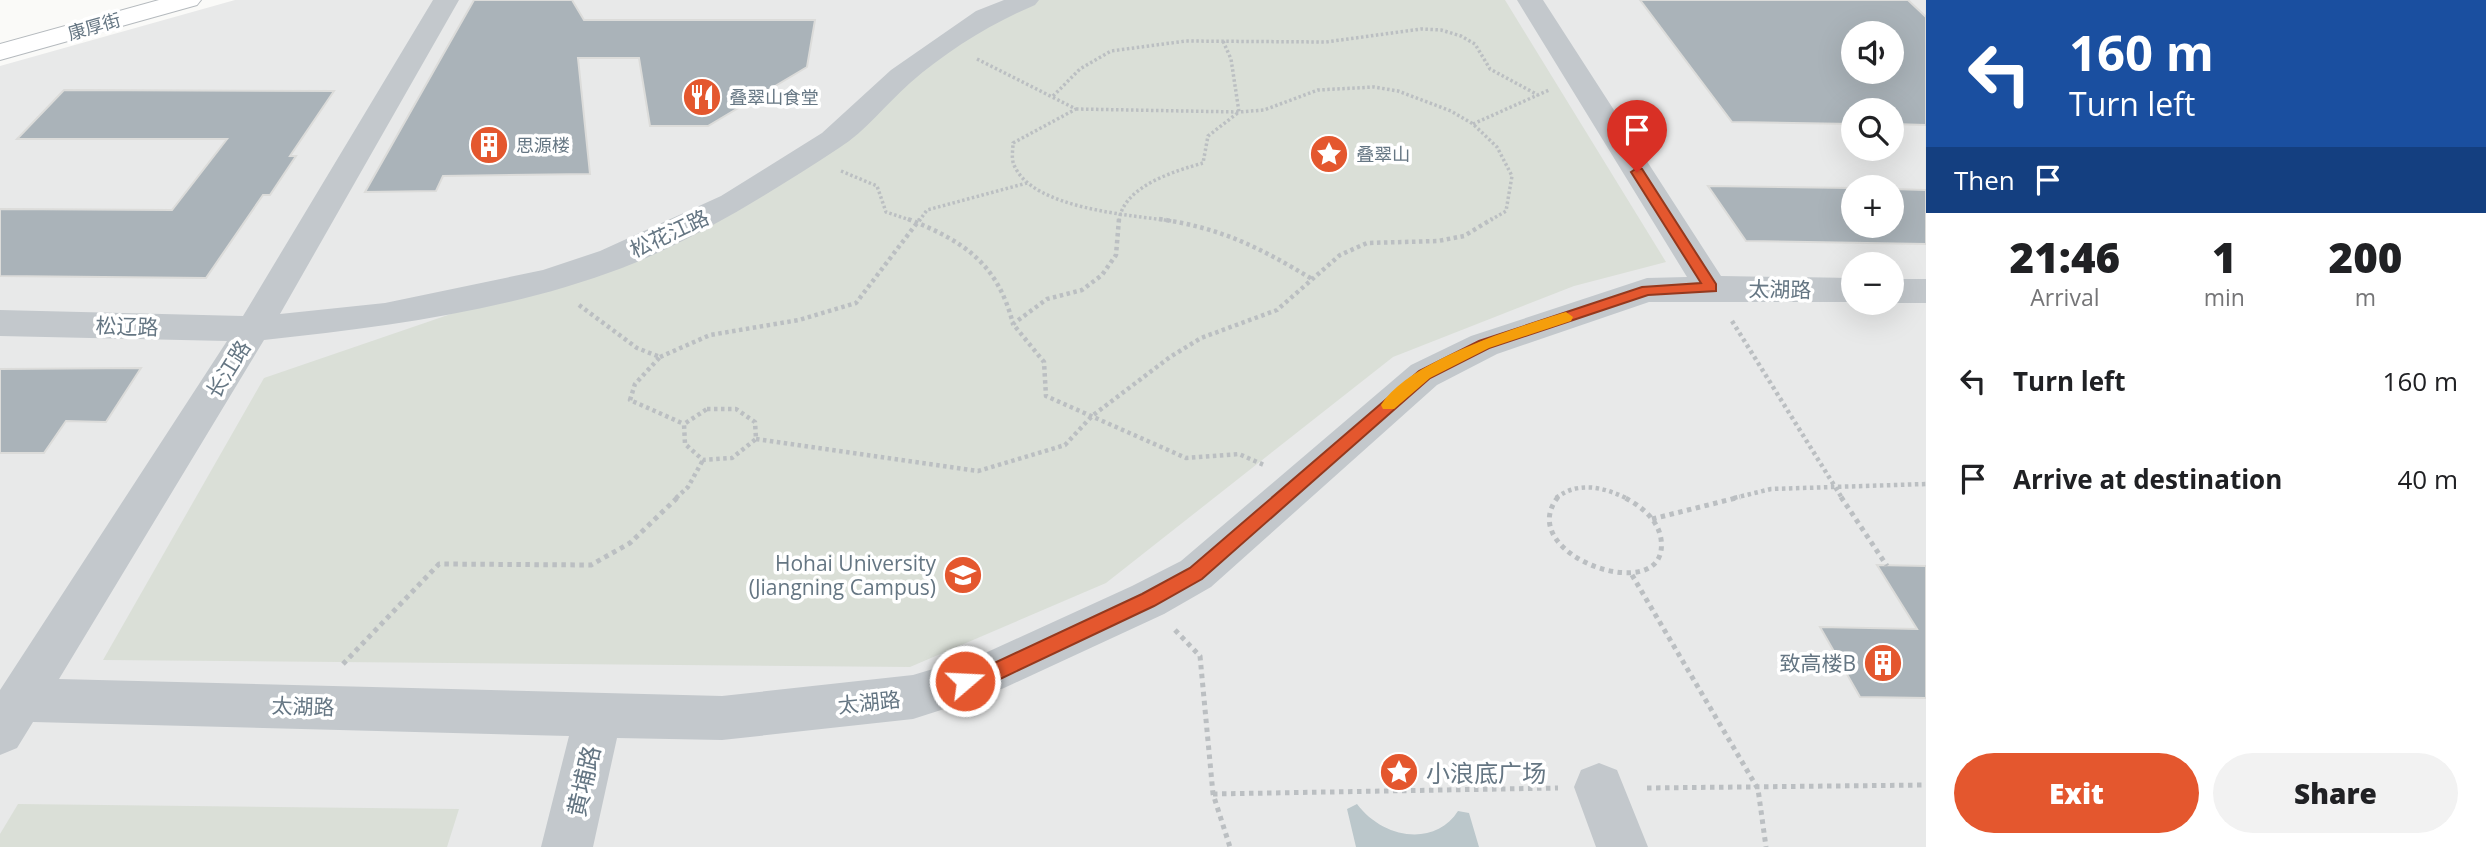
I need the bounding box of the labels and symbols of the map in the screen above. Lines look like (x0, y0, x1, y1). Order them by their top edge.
street label: 康厚街 (65, 7, 123, 45)
restaurant icon: 叠翠山食堂 (681, 76, 723, 118)
place label: 叠翠山食堂 (729, 85, 819, 109)
pin (1607, 100, 1667, 172)
building icon: 思源楼 (468, 124, 510, 166)
place label: 思源楼 (516, 133, 570, 157)
place icon: 叠翠山 (1308, 133, 1350, 175)
place label: 叠翠山 (1356, 142, 1410, 166)
street label: 松花江路 (625, 203, 713, 263)
street label: 太湖路 (1748, 274, 1812, 304)
street label: 松辽路 (95, 311, 159, 341)
street label: 长江路 (199, 335, 257, 403)
place label: Hohai University (Jiangning Campus) (749, 549, 936, 601)
school or university icon: Hohai University (Jiangning Campus) (942, 554, 984, 596)
building icon: 致高楼B (1862, 642, 1904, 684)
position arrow (928, 644, 1002, 718)
place label: 致高楼B (1779, 649, 1856, 677)
street label: 太湖路 (836, 685, 902, 719)
street label: 太湖路 (271, 691, 335, 721)
street label: 黄埔路 (559, 742, 607, 820)
place icon: 小浪底广场 (1378, 751, 1420, 793)
place label: 小浪底广场 (1426, 756, 1546, 789)

